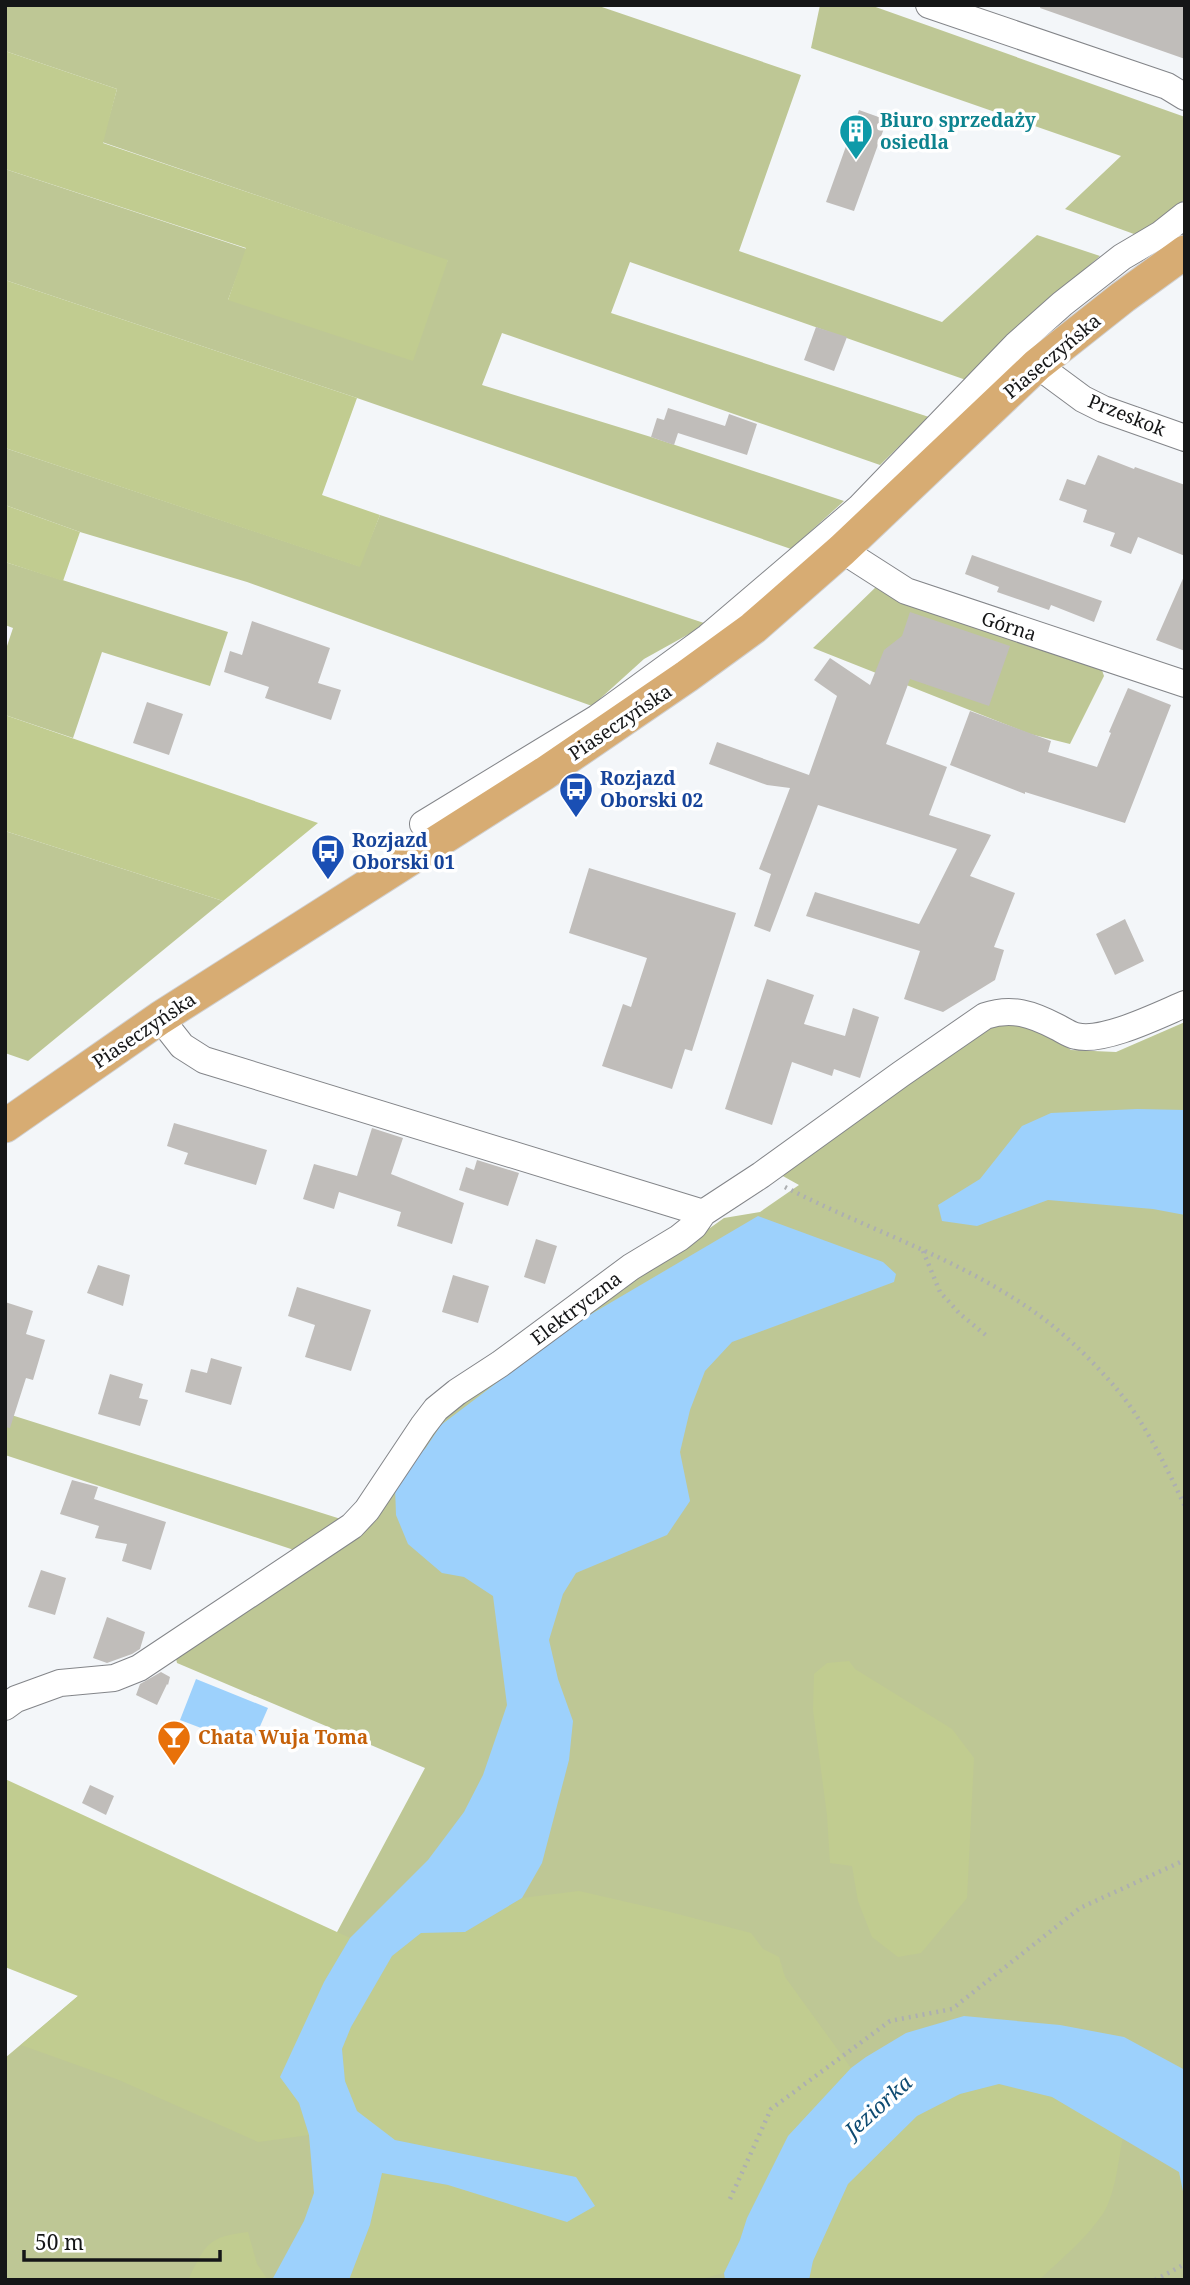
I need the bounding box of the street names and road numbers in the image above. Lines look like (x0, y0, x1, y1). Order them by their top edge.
street label: Piaseczyńska (998, 308, 1106, 404)
street label: Przeskok (1084, 388, 1171, 443)
street label: Górna (978, 605, 1040, 647)
street label: Piaseczyńska (563, 678, 677, 766)
street label: Piaseczyńska (87, 986, 201, 1074)
street label: Elektryczna (525, 1265, 627, 1351)

